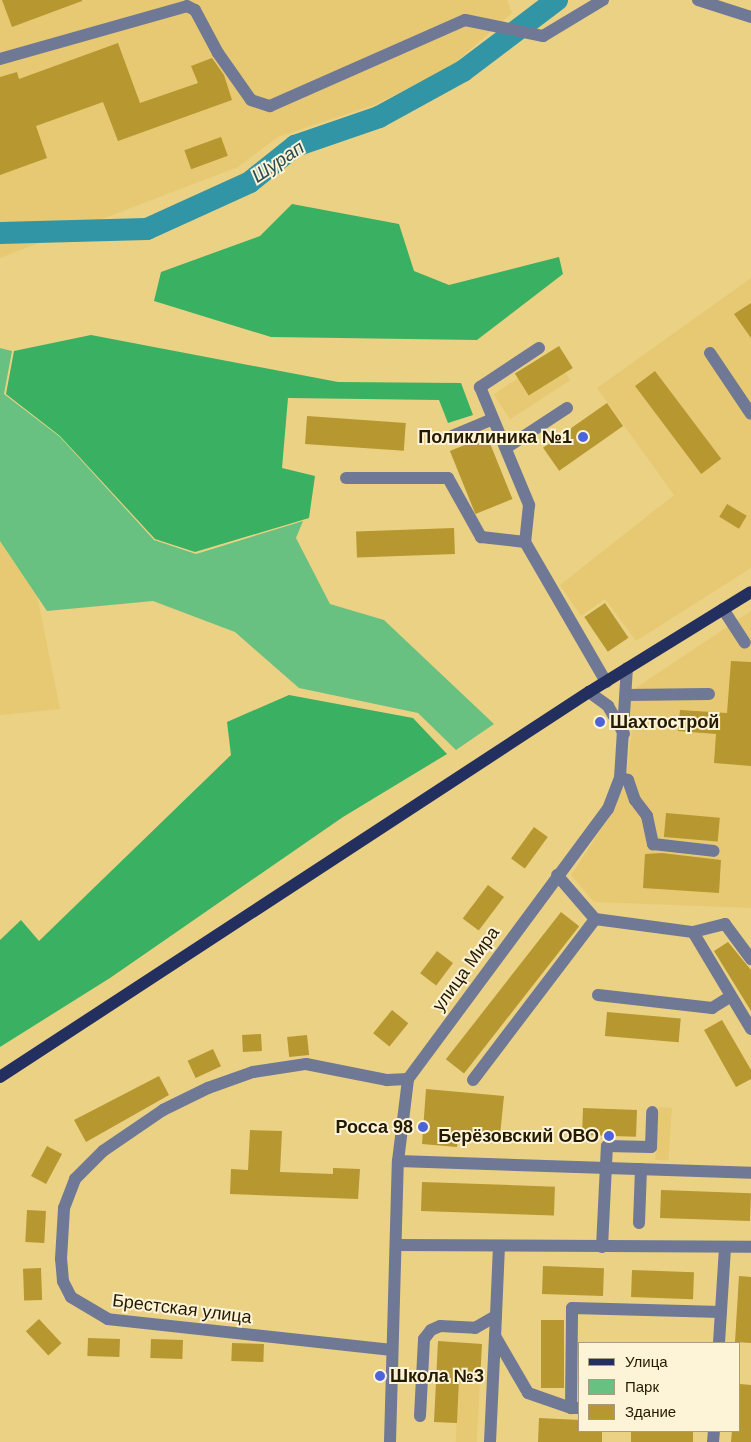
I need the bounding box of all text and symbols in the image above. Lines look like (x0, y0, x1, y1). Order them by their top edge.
water label: Шурап (247, 136, 309, 188)
place label: Поликлиника №1 (418, 426, 572, 448)
marker: Поликлиника №1 (576, 430, 590, 444)
place label: Шахтострой (610, 711, 719, 733)
marker: Шахтострой (594, 716, 606, 728)
street label: улица Мира (428, 922, 504, 1016)
place label: Росса 98 (335, 1116, 413, 1138)
marker: Росса 98 (417, 1121, 429, 1133)
place label: Берёзовский ОВО (438, 1125, 599, 1147)
marker: Берёзовский ОВО (603, 1130, 615, 1142)
street label: Брестская улица (111, 1290, 253, 1328)
legend (578, 1342, 741, 1432)
text: Улица (625, 1353, 668, 1370)
place label: Школа №3 (390, 1365, 484, 1387)
marker: Школа №3 (374, 1370, 386, 1382)
text: Парк (625, 1378, 659, 1395)
text: Здание (625, 1403, 676, 1420)

